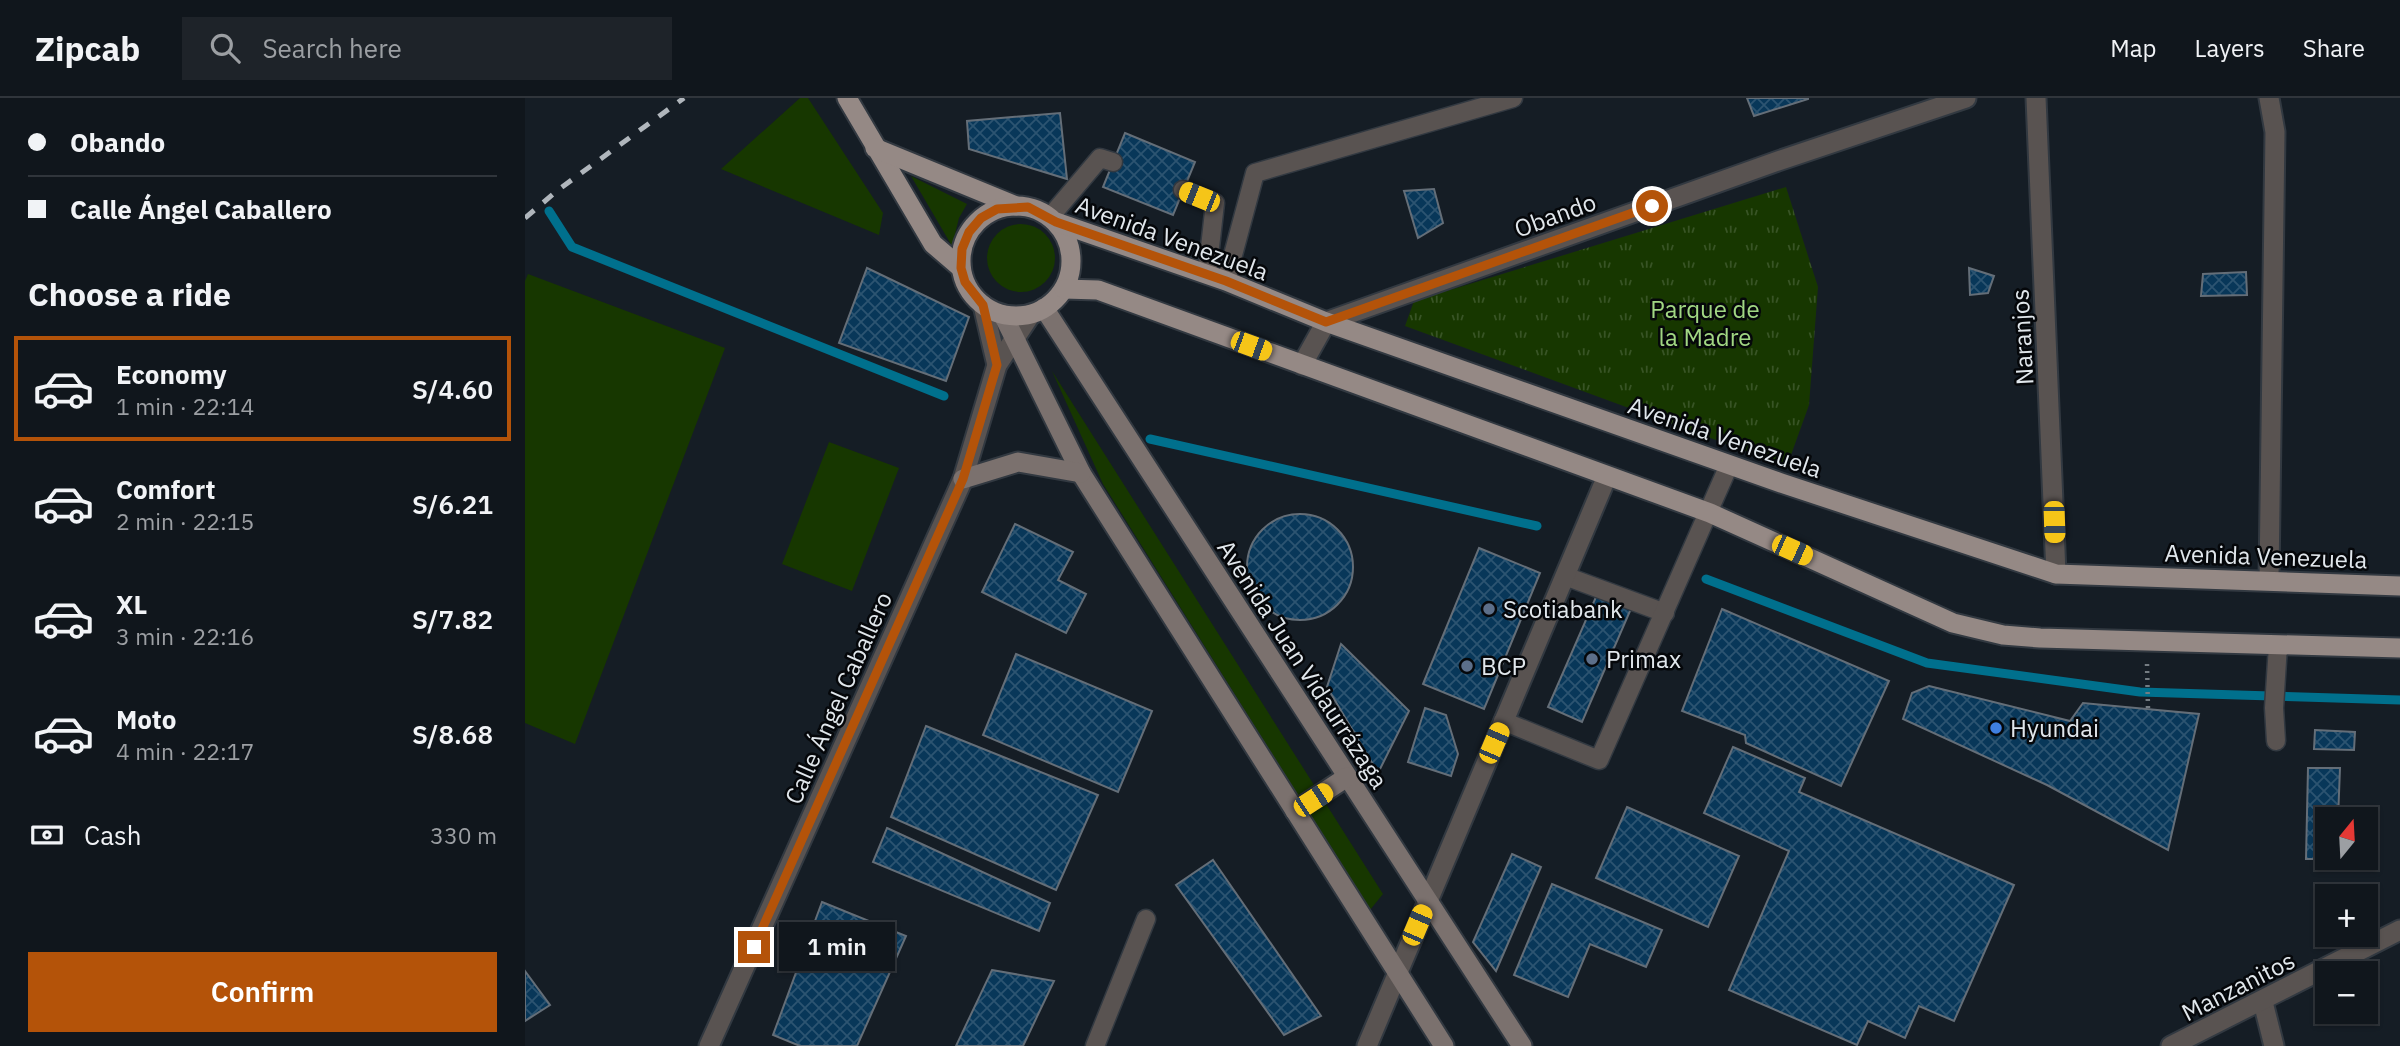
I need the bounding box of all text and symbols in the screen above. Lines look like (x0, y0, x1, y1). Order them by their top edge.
search box (182, 17, 672, 80)
text: Zipcab (35, 27, 140, 70)
icon: search (206, 29, 244, 67)
text: Search here (262, 31, 402, 65)
text: Map (2110, 32, 2157, 64)
text: Layers (2195, 32, 2265, 64)
text: Share (2303, 32, 2365, 64)
text: Obando (70, 125, 165, 159)
car (1176, 179, 1223, 215)
street label: Obando (1510, 185, 1600, 245)
street label: Avenida Venezuela (1071, 188, 1273, 288)
route start (1636, 190, 1668, 222)
text: Calle Ángel Caballero (70, 192, 332, 226)
text: Choose a ride (28, 273, 231, 315)
street label: Naranjos (2004, 288, 2040, 386)
park label: Parque de la Madre (1650, 293, 1760, 353)
car (1228, 329, 1275, 363)
icon: car (32, 357, 95, 420)
text: Economy (116, 357, 227, 391)
text: S/4.60 (412, 372, 493, 406)
street label: Avenida Venezuela (1624, 389, 1826, 485)
text: 1 min · 22:14 (116, 391, 254, 421)
icon: car (32, 472, 95, 535)
text: Comfort (116, 472, 215, 506)
text: S/6.21 (412, 487, 493, 521)
car (2043, 501, 2066, 543)
text: 2 min · 22:15 (116, 506, 254, 536)
car (1769, 532, 1816, 568)
street label: Avenida Juan Vidaurrázaga (1210, 534, 1396, 795)
street label: Avenida Venezuela (2164, 536, 2368, 576)
icon: car (32, 587, 95, 650)
text: XL (116, 587, 147, 621)
street label: Calle Ángel Caballero (777, 587, 899, 809)
place label: Scotiabank (1503, 593, 1623, 625)
marker: Scotiabank (1481, 601, 1497, 617)
text: S/7.82 (412, 602, 493, 636)
text: 3 min · 22:16 (116, 621, 254, 651)
place label: Primax (1606, 643, 1681, 675)
place label: BCP (1481, 650, 1526, 682)
marker: Primax (1584, 651, 1600, 667)
marker: BCP (1459, 658, 1475, 674)
icon: car (32, 702, 95, 765)
text: Moto (116, 702, 176, 736)
place label: Hyundai (2010, 712, 2099, 744)
text: S/8.68 (412, 717, 493, 751)
car (1477, 720, 1512, 766)
marker: Hyundai (1988, 720, 2004, 736)
text: 4 min · 22:17 (116, 736, 254, 766)
car (1290, 780, 1337, 820)
north arrow (2315, 807, 2378, 870)
map controls (2315, 807, 2378, 1024)
icon: cash (28, 816, 66, 854)
text: Cash (84, 818, 141, 852)
text: 330 m (430, 820, 497, 850)
button: + (2315, 884, 2378, 947)
car (1400, 902, 1435, 948)
callout: 1 min (779, 922, 894, 972)
route end (738, 931, 770, 963)
text: 1 min (807, 931, 867, 961)
street label: Manzanitos (2176, 944, 2300, 1028)
button: Confirm (28, 952, 497, 1032)
button: − (2315, 961, 2378, 1024)

